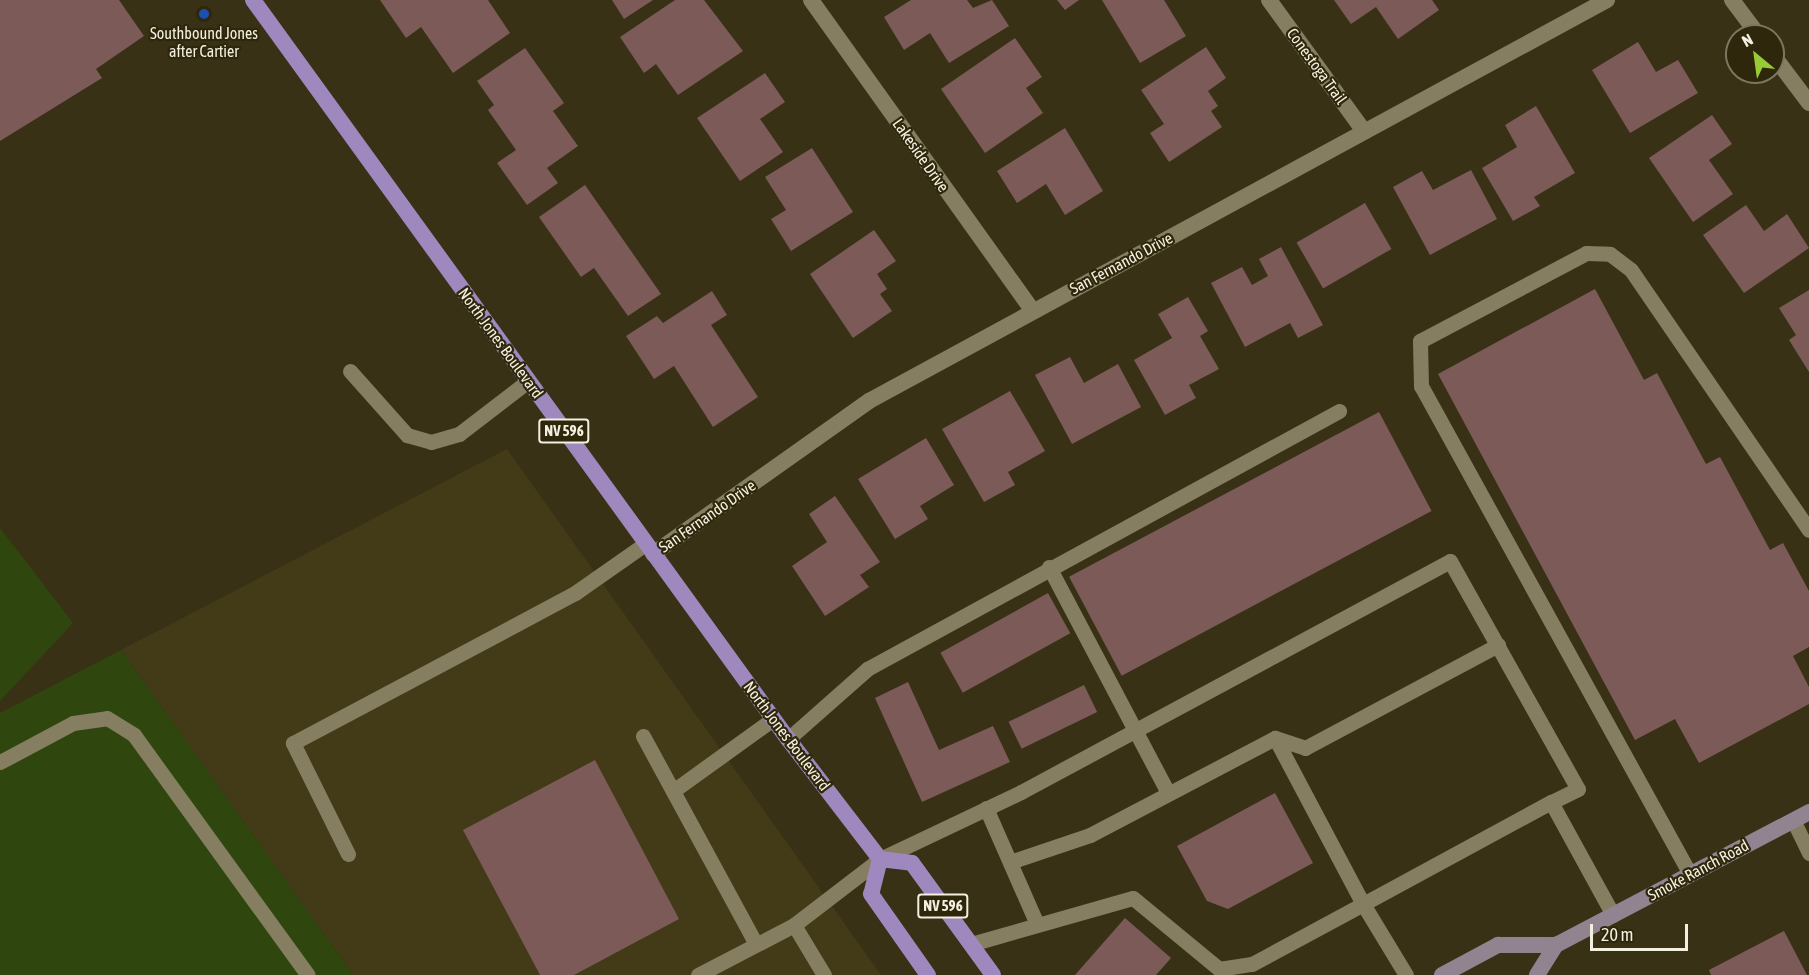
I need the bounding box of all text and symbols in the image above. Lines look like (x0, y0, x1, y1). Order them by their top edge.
marker: Southbound Jones after Cartier (197, 7, 211, 21)
place label: Southbound Jones after Cartier (150, 23, 258, 61)
street label: Conestoga Trail (1283, 24, 1351, 108)
north arrow (1725, 24, 1785, 84)
text: N (1739, 30, 1756, 50)
street label: Lakeside Drive (889, 115, 953, 195)
street label: San Fernando Drive (1066, 228, 1176, 298)
street label: North Jones Boulevard (455, 284, 547, 402)
road number: NV 596 (537, 419, 591, 443)
street label: San Fernando Drive (655, 476, 759, 556)
street label: North Jones Boulevard (740, 678, 834, 794)
street label: Smoke Ranch Road (1644, 835, 1752, 905)
road number: NV 596 (916, 894, 970, 918)
scale bar (1593, 912, 1690, 950)
text: 20 m (1601, 924, 1633, 945)

